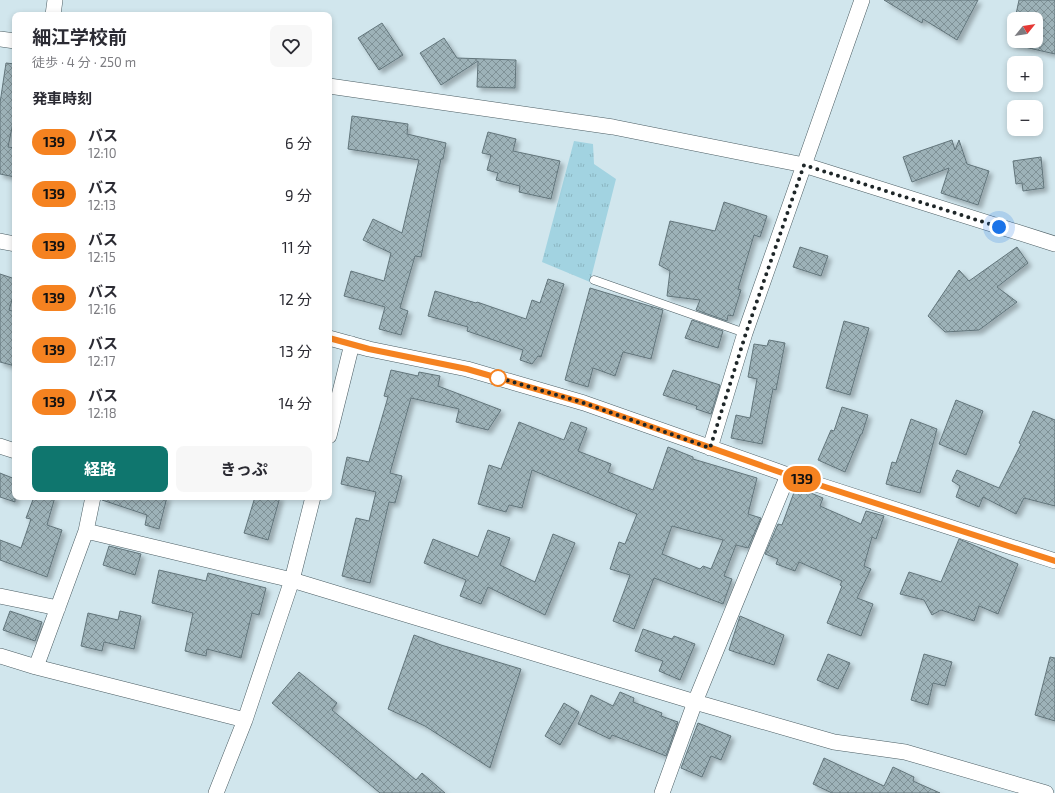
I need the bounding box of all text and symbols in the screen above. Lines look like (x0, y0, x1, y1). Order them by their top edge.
north arrow (1007, 12, 1043, 48)
map controls (1007, 12, 1043, 136)
text: 細江学校前 (32, 25, 127, 48)
button: heart (270, 25, 312, 67)
text: 徒歩 · 4 分 · 250 m (32, 54, 136, 70)
button: + (1007, 56, 1043, 92)
text: 発車時刻 (32, 89, 92, 107)
button: − (1007, 100, 1043, 136)
text: バス (88, 126, 118, 144)
text: 139 (43, 133, 65, 150)
text: 6 分 (285, 134, 312, 152)
text: 12:10 (88, 145, 117, 161)
text: バス (88, 178, 118, 196)
text: 139 (43, 185, 65, 202)
text: 9 分 (285, 186, 312, 204)
text: 12:13 (88, 197, 116, 213)
your location (989, 217, 1009, 237)
text: バス (88, 230, 118, 248)
text: 139 (43, 237, 65, 254)
text: 11 分 (282, 238, 312, 256)
text: 12:15 (88, 249, 116, 265)
text: バス (88, 282, 118, 300)
text: 139 (43, 289, 65, 306)
text: 12 分 (279, 290, 312, 308)
text: 12:16 (88, 301, 116, 317)
text: バス (88, 334, 118, 352)
text: 139 (43, 341, 65, 358)
text: 13 分 (279, 342, 312, 360)
text: 12:17 (88, 353, 115, 369)
unlabelled marker (489, 369, 507, 387)
text: バス (88, 386, 118, 404)
text: 139 (43, 393, 65, 410)
text: 14 分 (278, 394, 312, 412)
text: 12:18 (88, 405, 117, 421)
button: 経路 (32, 446, 168, 492)
button: きっぷ (176, 446, 312, 492)
line badge: 139 (779, 466, 825, 492)
text: 139 (791, 470, 813, 487)

